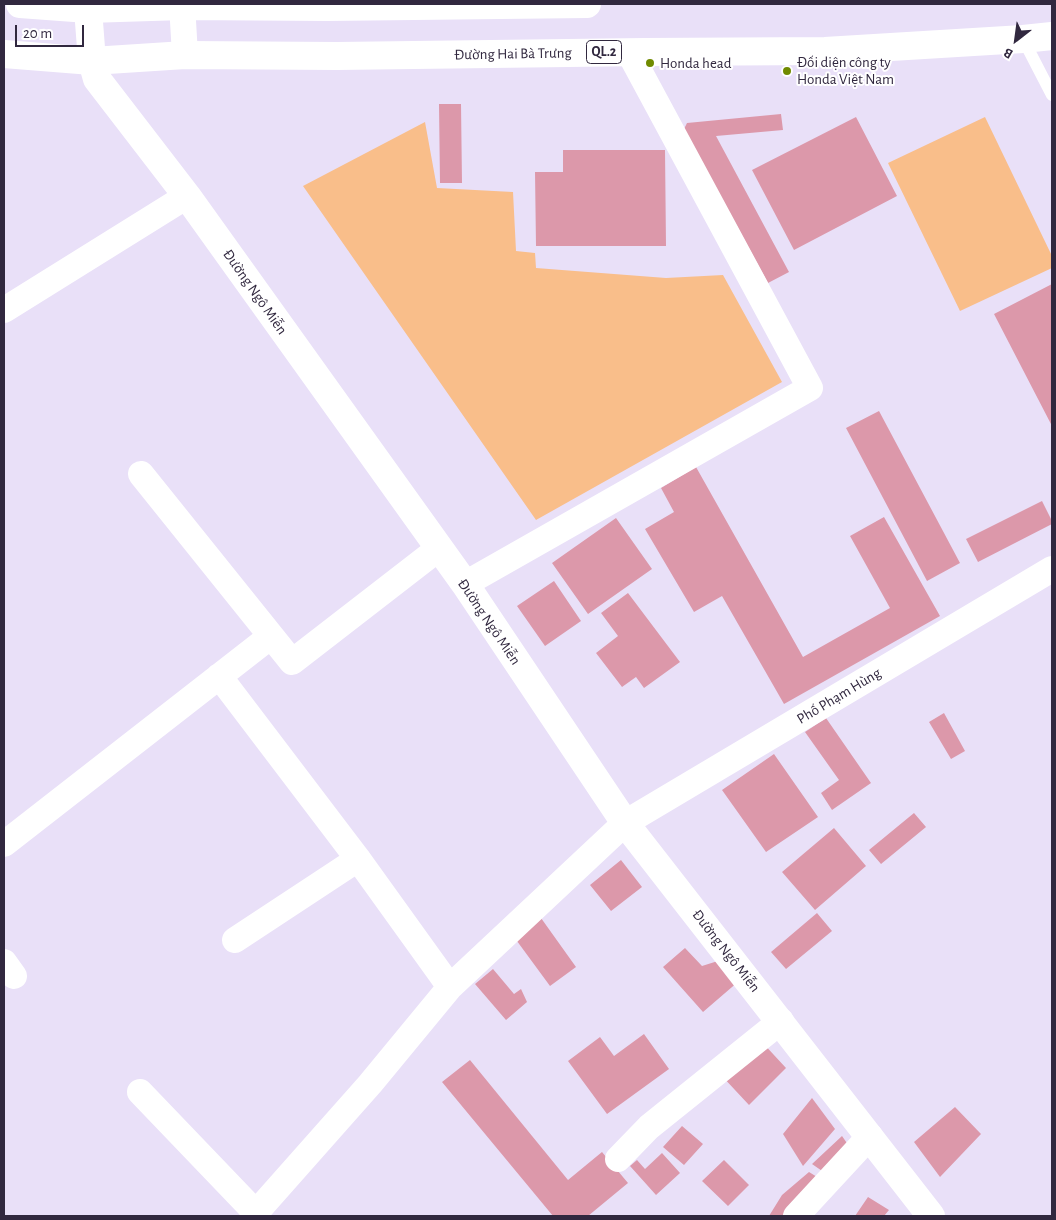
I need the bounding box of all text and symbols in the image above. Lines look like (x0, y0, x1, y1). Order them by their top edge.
scale bar (18, 15, 86, 47)
north arrow (991, 15, 1041, 65)
text: 20 m (23, 26, 52, 41)
road number: QL.2 (586, 41, 622, 64)
street label: Đường Hai Bà Trưng (454, 44, 572, 64)
text: B (1001, 45, 1016, 61)
place label: Đối diện công ty Honda Việt Nam (797, 53, 894, 88)
place label: Honda head (660, 54, 731, 72)
marker: Honda head (644, 57, 656, 69)
marker: Đối diện công ty Honda Việt Nam (781, 65, 793, 77)
street label: Đường Ngô Miễn (219, 246, 291, 338)
street label: Đường Ngô Miễn (454, 575, 524, 669)
street label: Phố Phạm Hùng (794, 664, 884, 728)
street label: Đường Ngô Miễn (688, 906, 764, 996)

